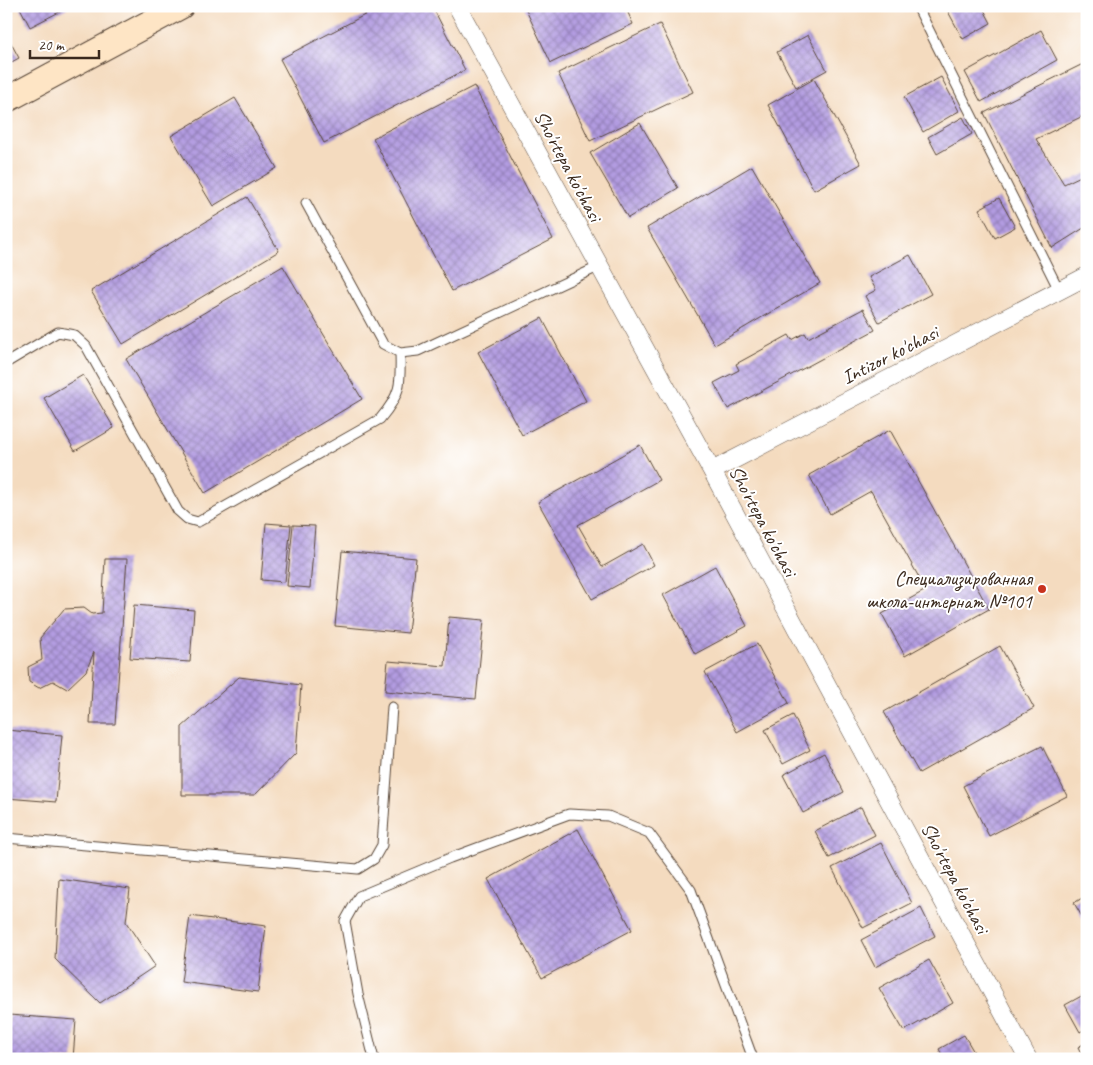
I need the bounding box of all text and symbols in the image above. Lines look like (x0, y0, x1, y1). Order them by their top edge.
scale bar (30, 28, 99, 60)
text: 20 m (38, 36, 65, 55)
street label: Sho'rtepa ko'chasi (528, 106, 609, 228)
street label: Intizor ko'chasi (838, 319, 944, 390)
street label: Sho'rtepa ko'chasi (723, 461, 804, 583)
place label: Специализированная школа-интернат №101 (866, 566, 1034, 614)
marker: Специализированная школа-интернат №101 (1036, 583, 1048, 595)
street label: Sho'rtepa ko'chasi (915, 818, 996, 940)

